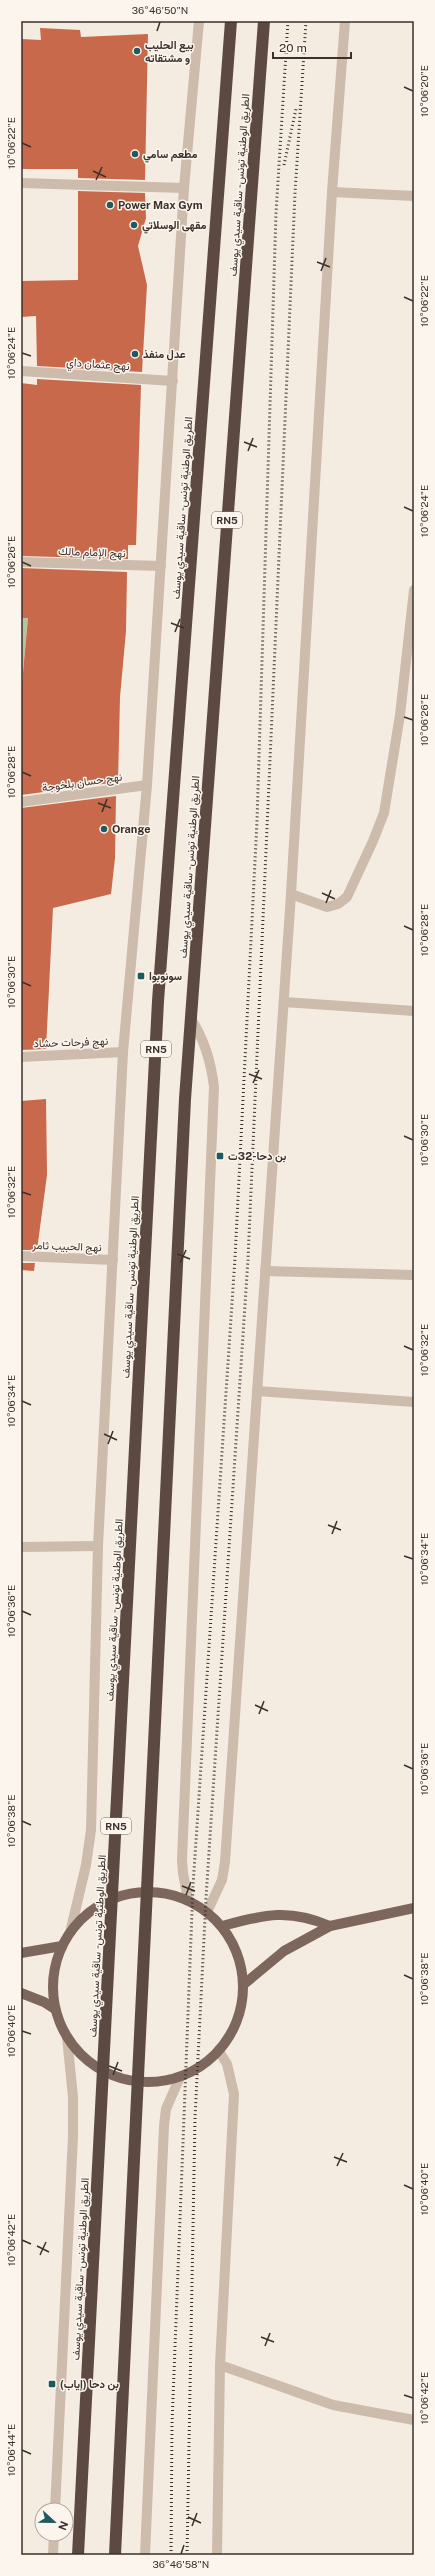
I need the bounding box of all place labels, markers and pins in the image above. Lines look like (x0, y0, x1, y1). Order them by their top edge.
place label: بيع الحليب و مشتقاته (145, 39, 194, 65)
marker: بيع الحليب و مشتقاته (132, 46, 142, 56)
place label: مطعم سامي (143, 148, 198, 163)
marker: مطعم سامي (130, 149, 140, 159)
place label: Power Max Gym (118, 199, 203, 211)
marker: Power Max Gym (105, 200, 115, 210)
place label: مقهى الوسلاتي (142, 219, 206, 234)
marker: مقهى الوسلاتي (129, 220, 139, 230)
place label: عدل منفذ (143, 348, 186, 361)
marker: عدل منفذ (130, 349, 140, 359)
place label: Orange (112, 823, 151, 835)
marker: Orange (99, 824, 109, 834)
place label: سونوبوا (149, 970, 182, 983)
marker: سونوبوا (136, 971, 146, 981)
place label: بن دحا-32ت (228, 1150, 286, 1163)
marker: بن دحا-32ت (215, 1151, 225, 1161)
place label: بن دحا (إياب) (60, 2378, 119, 2391)
marker: بن دحا (إياب) (47, 2379, 57, 2389)

